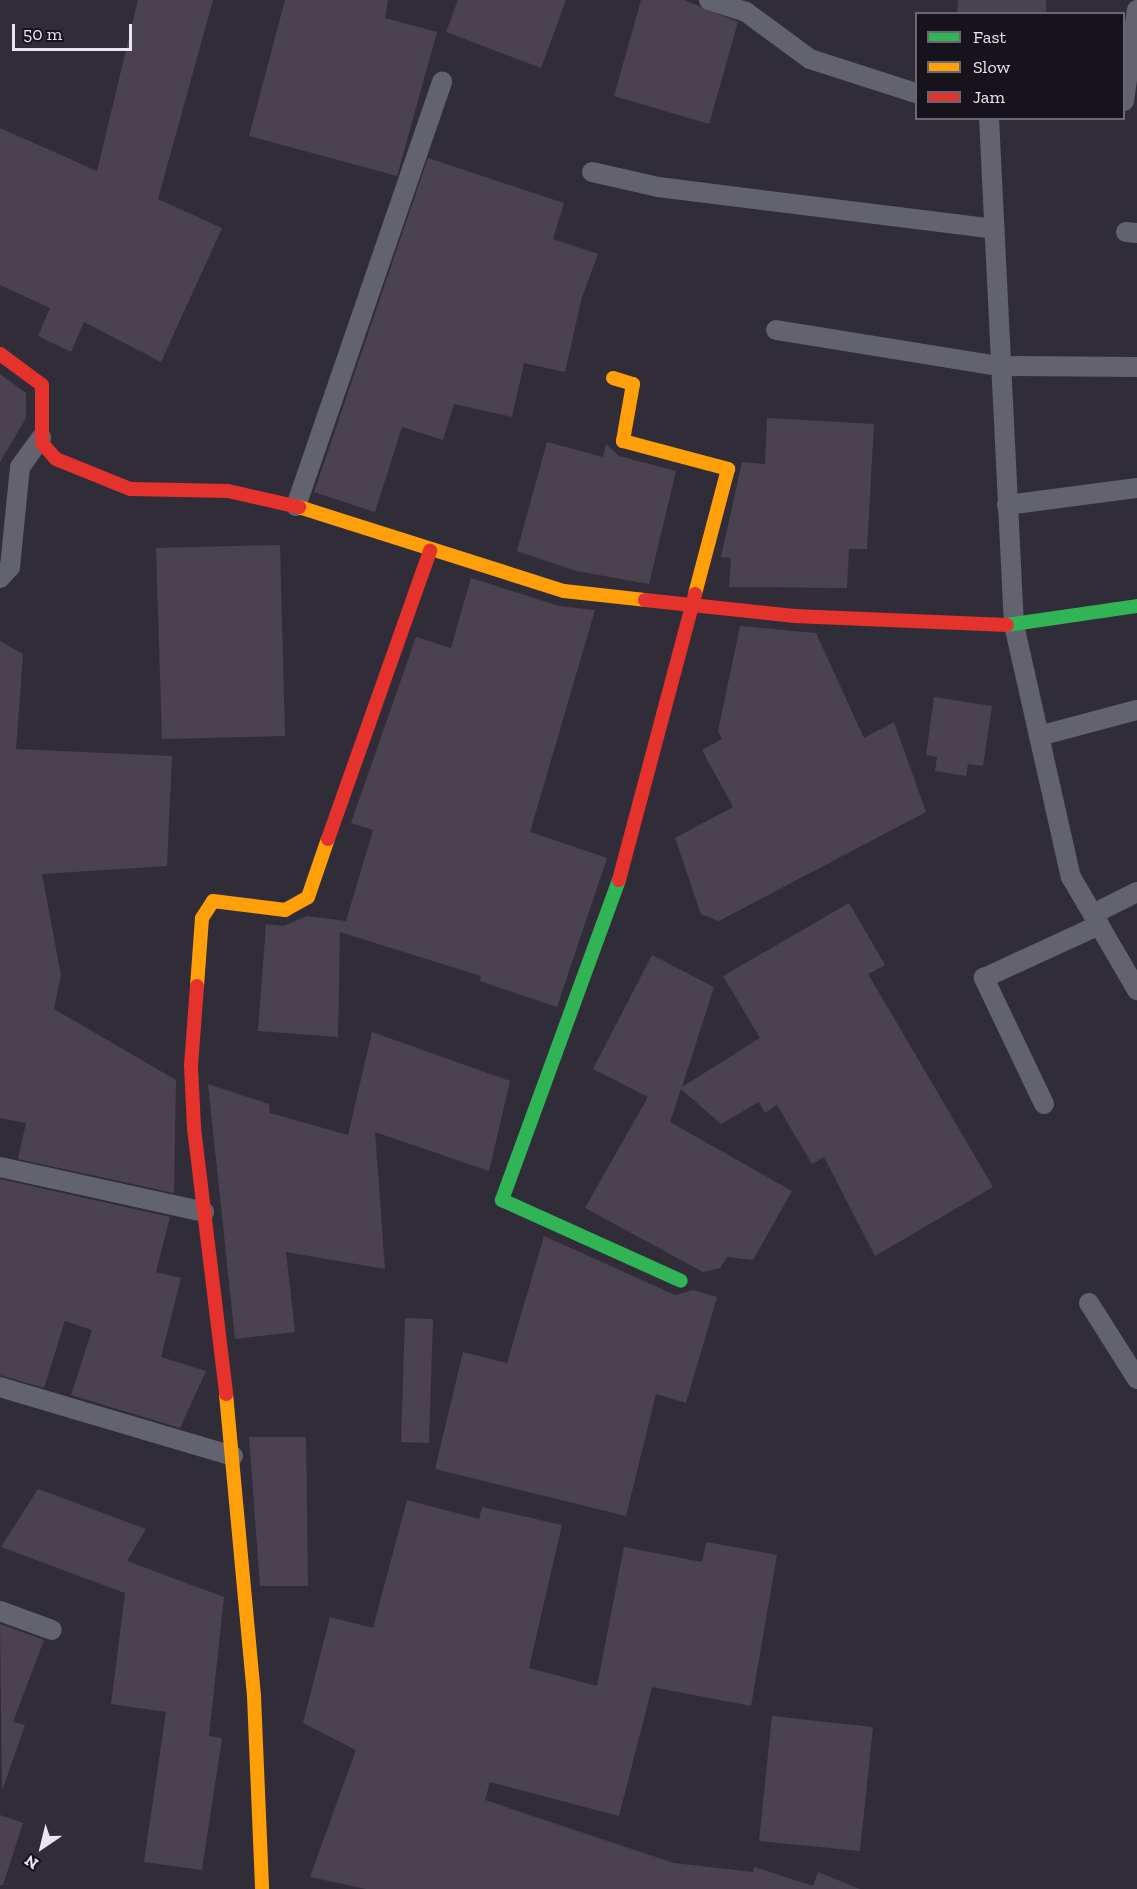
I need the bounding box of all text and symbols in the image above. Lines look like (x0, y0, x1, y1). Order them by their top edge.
scale bar (15, 12, 135, 50)
legend (915, 12, 1125, 120)
text: 50 m (23, 23, 62, 45)
text: Fast (973, 26, 1006, 48)
text: Slow (973, 56, 1010, 78)
text: Jam (973, 86, 1005, 108)
north arrow (12, 1817, 72, 1877)
text: N (21, 1851, 42, 1873)

